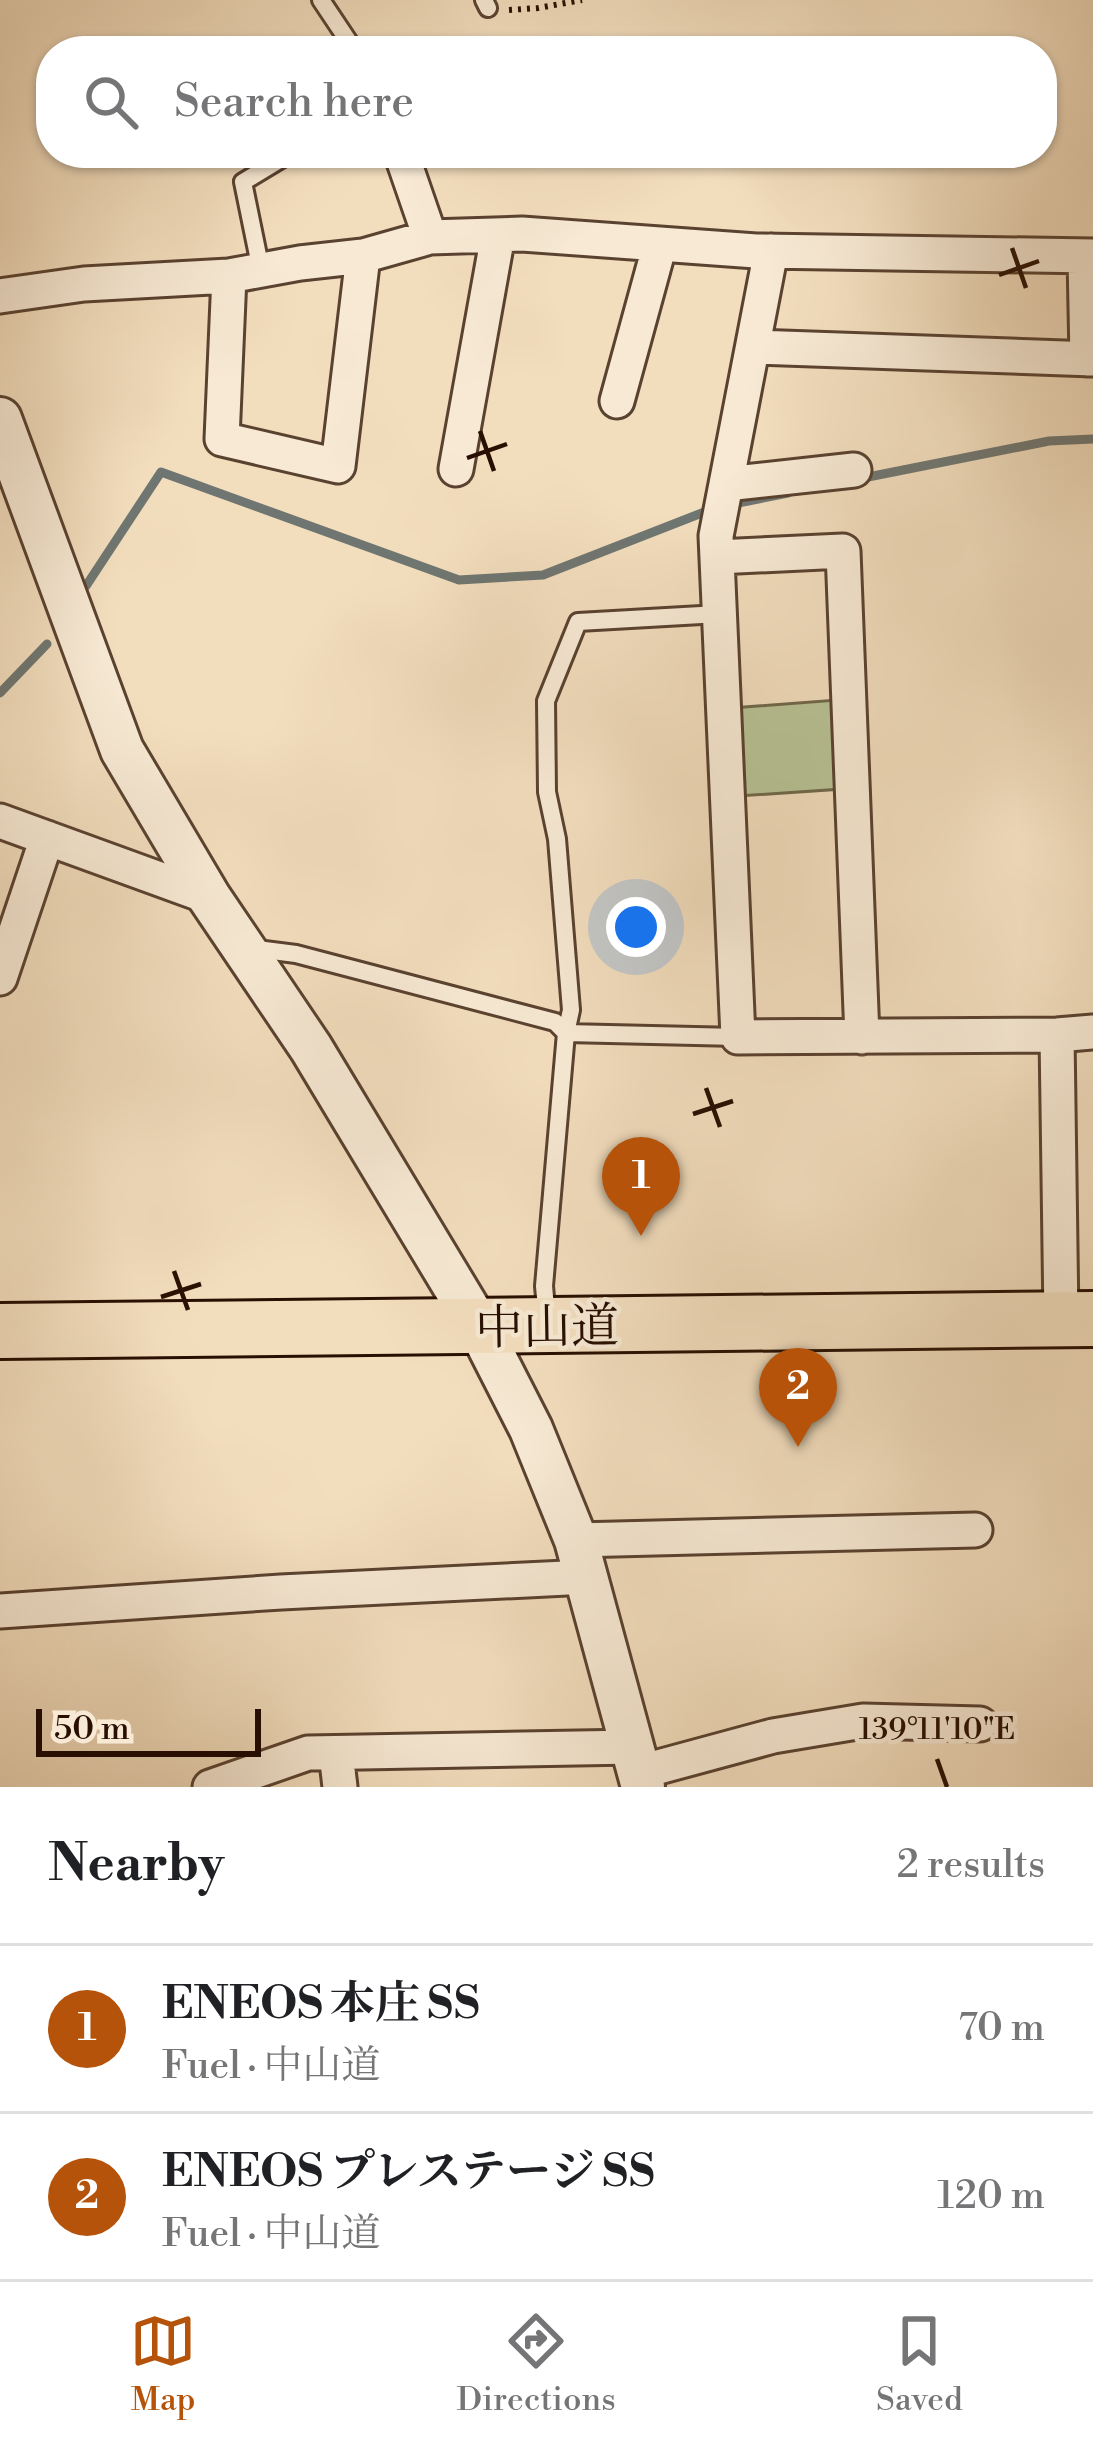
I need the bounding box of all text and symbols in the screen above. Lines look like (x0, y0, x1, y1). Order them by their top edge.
search box (36, 36, 1057, 168)
icon: search (78, 69, 144, 135)
text: Search here (174, 74, 414, 131)
your location (606, 897, 666, 957)
pin: 1 (602, 1137, 680, 1236)
street label: 中山道 (475, 1298, 620, 1360)
pin: 2 (759, 1348, 837, 1447)
scale bar (36, 1703, 261, 1756)
text: 50 m (54, 1709, 130, 1750)
text: 139°11'10"E (859, 1711, 1015, 1749)
text: Nearby (48, 1833, 224, 1897)
text: 2 results (897, 1841, 1045, 1890)
text: ENEOS 本庄 SS (162, 1976, 480, 2033)
text: 1 (78, 2004, 96, 2053)
text: 70 m (958, 2004, 1045, 2053)
text: Fuel · 中山道 (162, 2042, 380, 2091)
text: ENEOS プレステージ SS (162, 2144, 655, 2201)
text: 2 (75, 2172, 99, 2221)
text: 120 m (937, 2172, 1045, 2221)
text: Fuel · 中山道 (162, 2210, 380, 2259)
tab: Map (130, 2308, 196, 2421)
tab: Directions (457, 2308, 616, 2421)
tab: Saved (876, 2308, 963, 2421)

